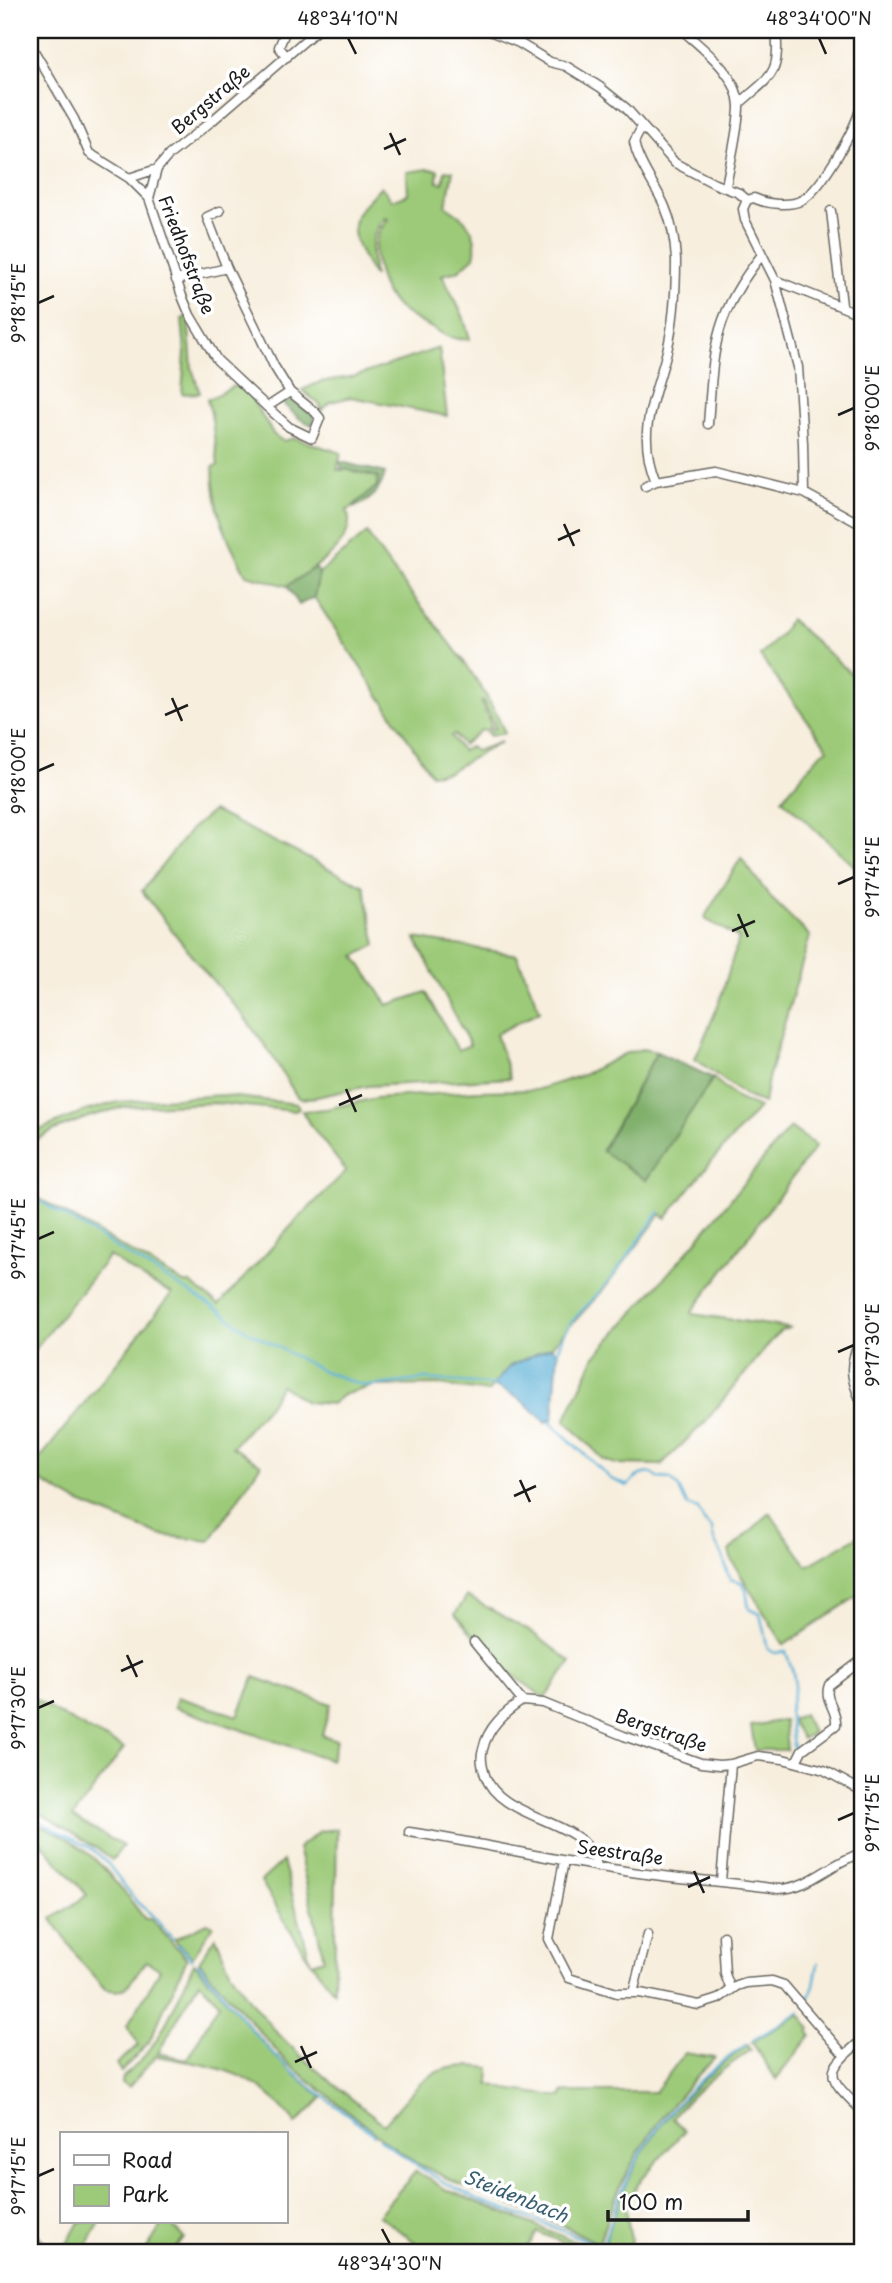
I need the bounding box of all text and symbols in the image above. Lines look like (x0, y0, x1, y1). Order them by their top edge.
text: 48°34'10"N (297, 4, 399, 31)
text: 48°34'00"N (766, 4, 872, 31)
street label: Bergstraße (165, 58, 255, 140)
street label: Friedhofstraße (152, 191, 222, 318)
text: 9°18'15"E (4, 263, 31, 343)
text: 9°18'00"E (858, 365, 885, 451)
text: 9°18'00"E (4, 728, 31, 814)
text: 9°17'45"E (858, 836, 885, 918)
text: 9°17'45"E (4, 1198, 31, 1280)
text: 9°17'30"E (858, 1303, 885, 1387)
text: 9°17'30"E (4, 1666, 31, 1750)
street label: Bergstraße (612, 1701, 711, 1758)
text: 9°17'15"E (858, 1773, 885, 1853)
street label: Seestraße (575, 1832, 665, 1871)
legend (60, 2132, 287, 2224)
text: 9°17'15"E (4, 2136, 31, 2216)
text: Road (122, 2143, 173, 2175)
water label: Steidenbach (460, 2162, 573, 2229)
text: Park (122, 2177, 169, 2209)
scale bar (608, 2178, 748, 2222)
text: 100 m (619, 2185, 683, 2217)
text: 48°34'30"N (338, 2249, 442, 2276)

